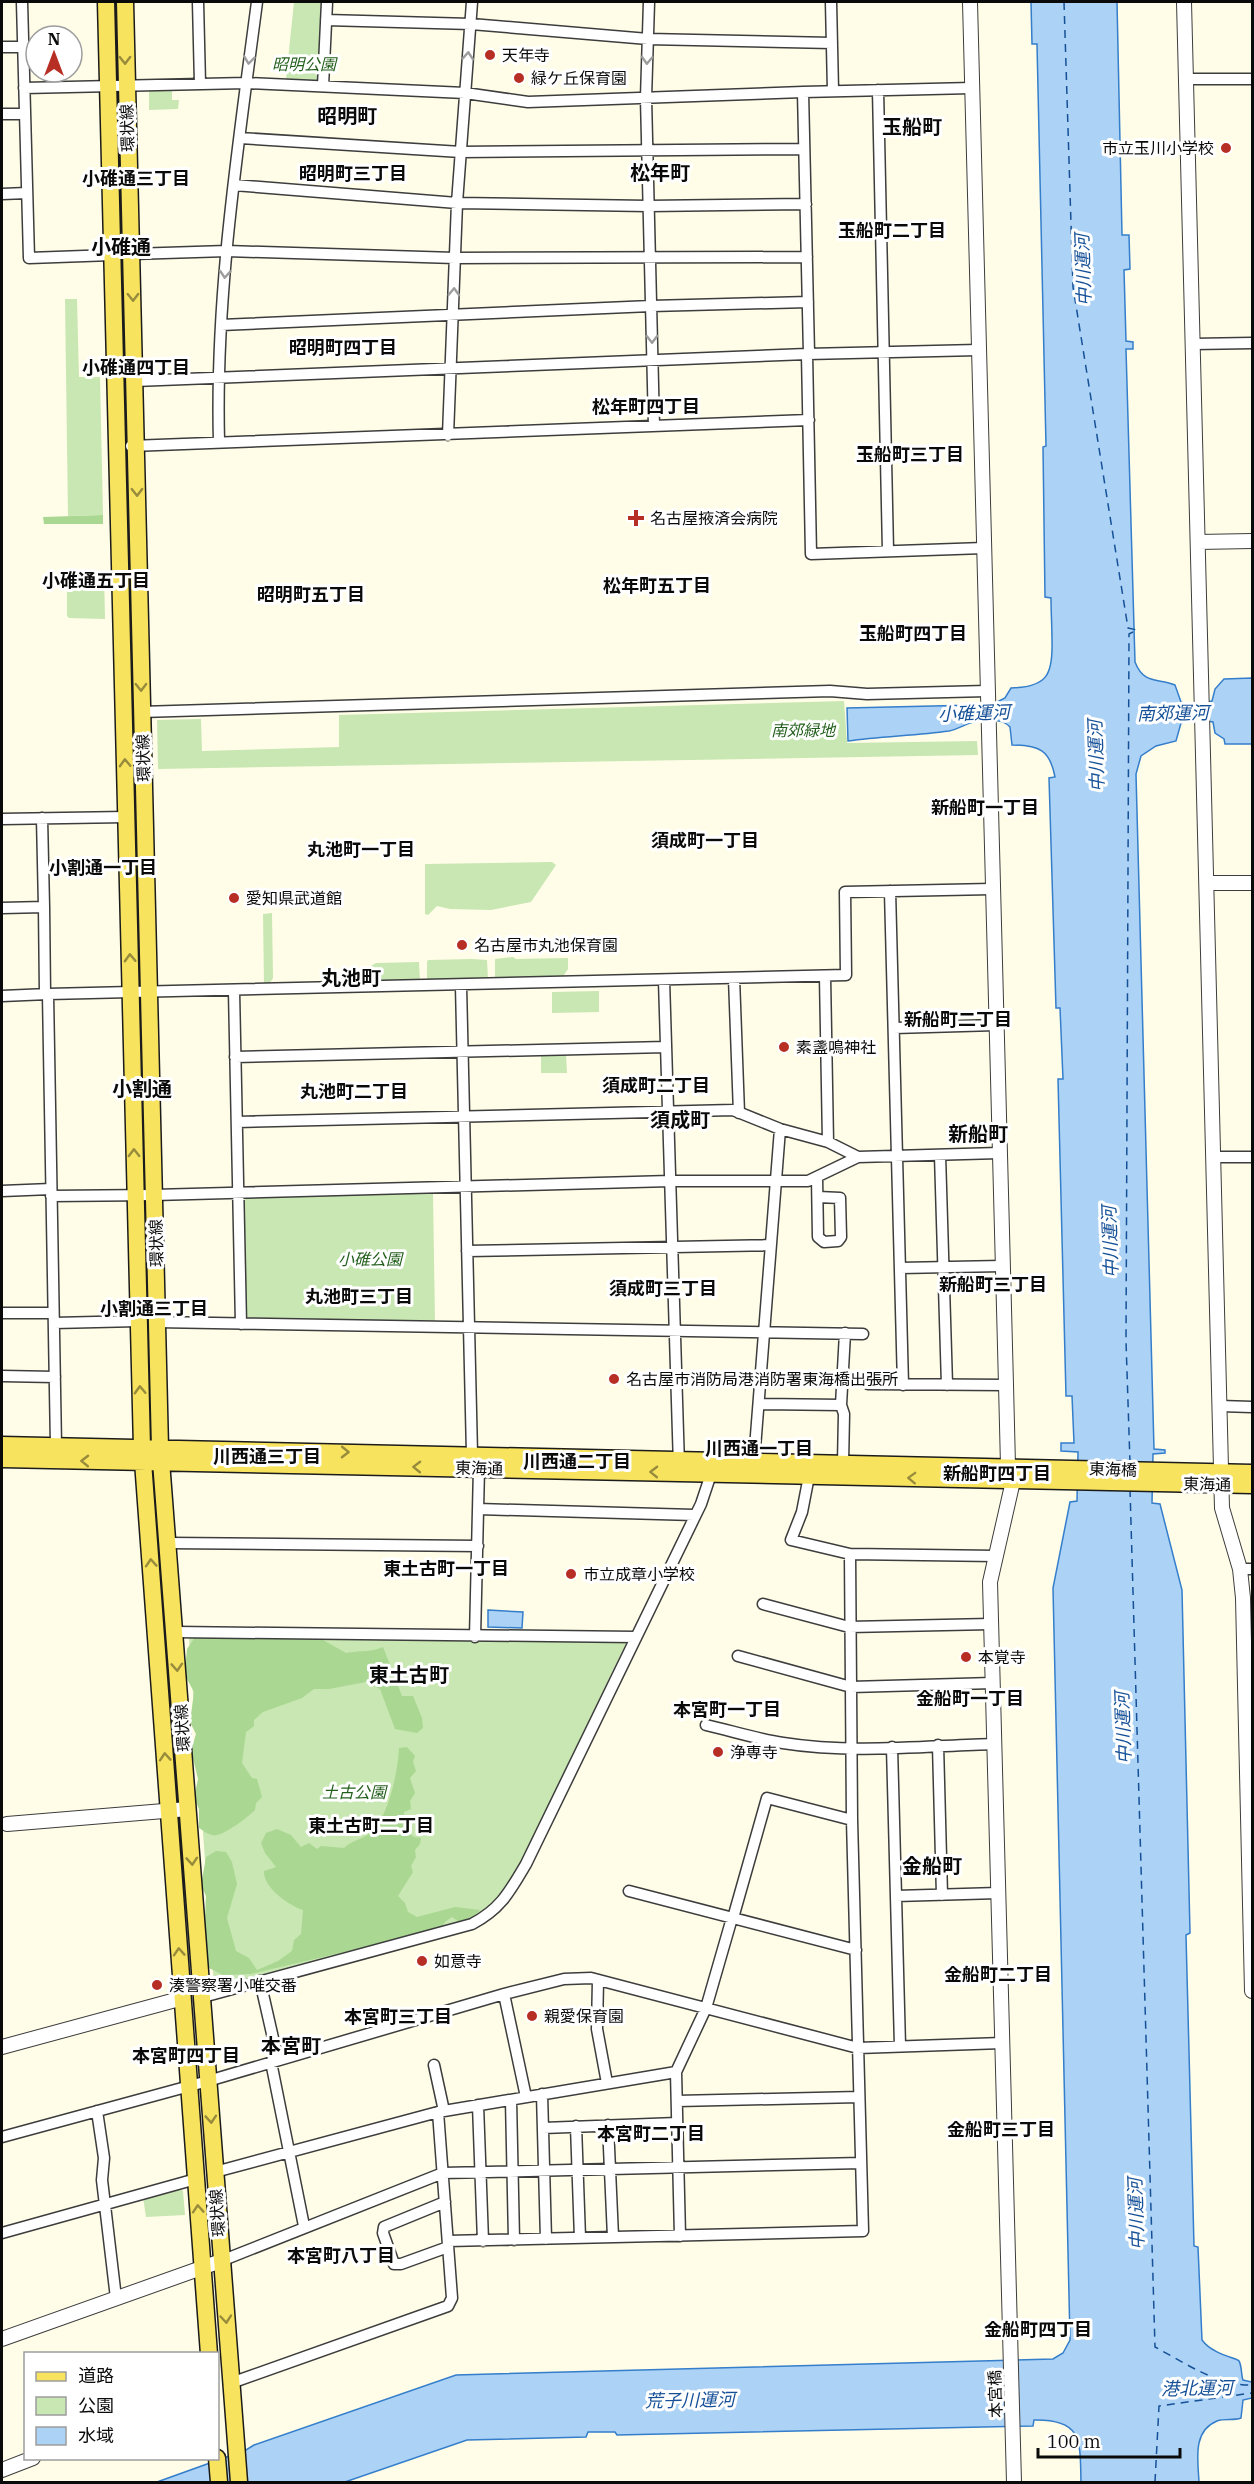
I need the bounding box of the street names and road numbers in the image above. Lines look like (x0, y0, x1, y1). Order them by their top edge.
street label: 環状線 (116, 104, 138, 152)
street label: 環状線 (132, 734, 154, 782)
street label: 環状線 (146, 1219, 166, 1267)
street label: 東海通 (455, 1458, 503, 1478)
street label: 東海橋 (1089, 1458, 1137, 1480)
street label: 東海通 (1183, 1474, 1231, 1494)
street label: 環状線 (170, 1703, 194, 1753)
street label: 環状線 (205, 2188, 229, 2238)
street label: 本宮橋 (984, 2370, 1006, 2418)

